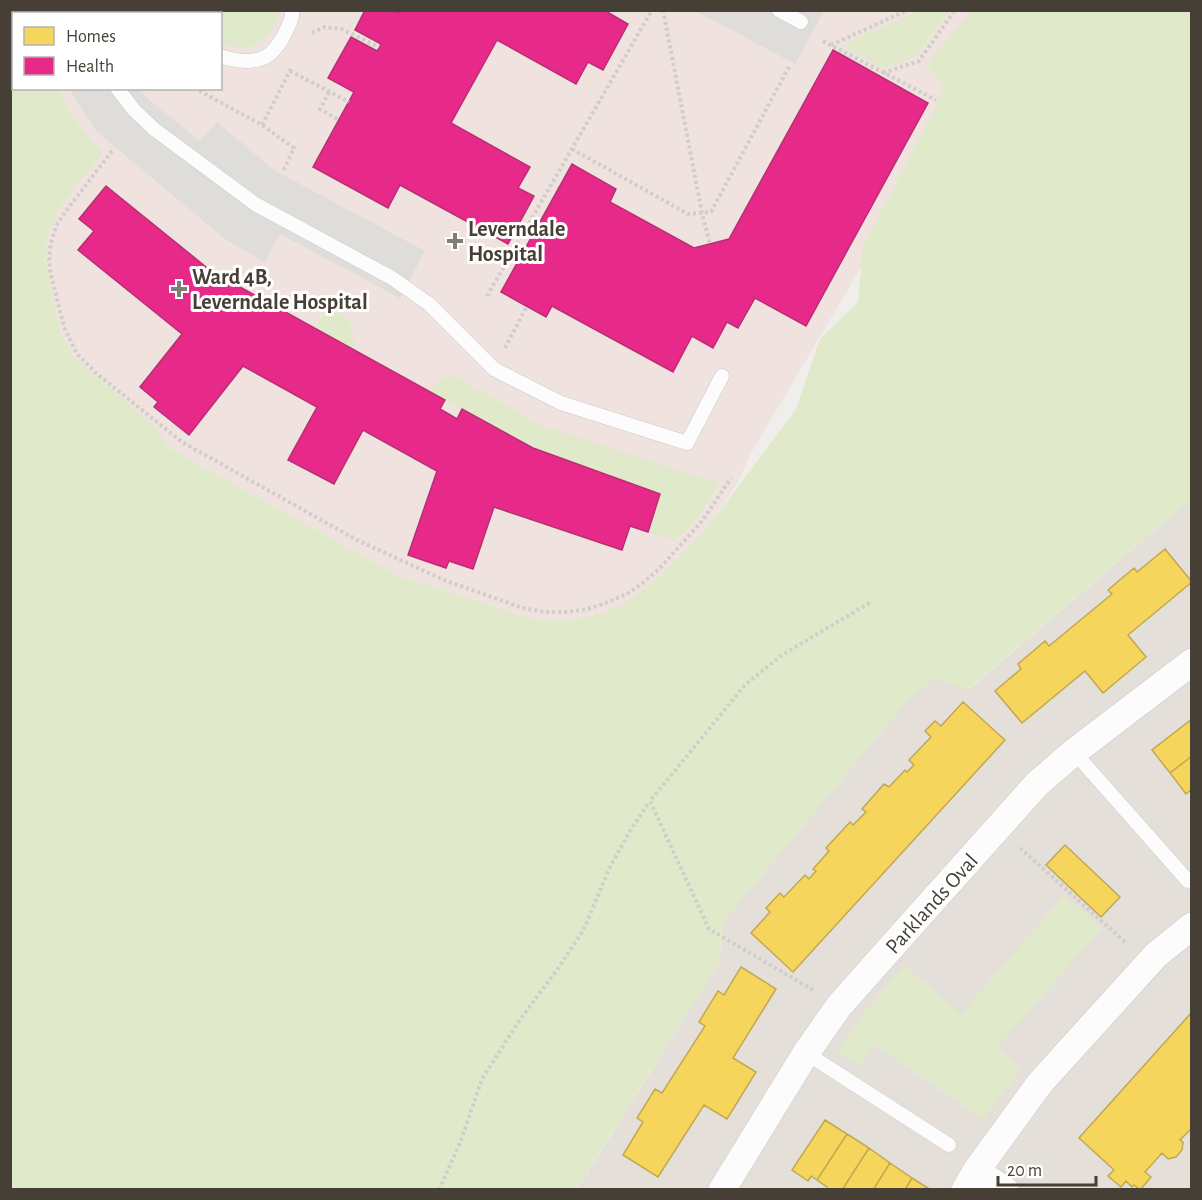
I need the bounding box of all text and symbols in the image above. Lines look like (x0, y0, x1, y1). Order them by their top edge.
legend (12, 12, 222, 90)
text: Homes (66, 28, 116, 46)
text: Health (66, 58, 114, 76)
place label: Leverndale Hospital (468, 218, 565, 265)
marker: Leverndale Hospital (446, 232, 464, 250)
place label: Ward 4B, Leverndale Hospital (192, 266, 368, 313)
marker: Ward 4B, Leverndale Hospital (170, 280, 188, 298)
street label: Parklands Oval (881, 849, 982, 958)
scale bar (998, 1149, 1096, 1187)
text: 20 m (1007, 1162, 1042, 1180)

